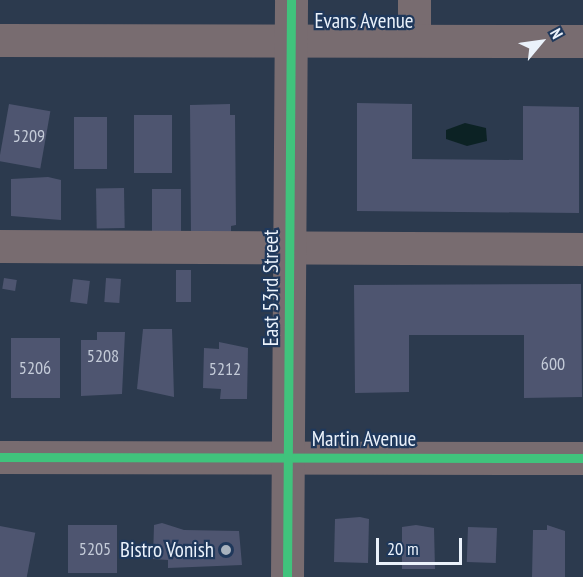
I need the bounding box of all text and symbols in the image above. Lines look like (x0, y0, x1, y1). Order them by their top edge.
street label: Evans Avenue (314, 8, 414, 34)
north arrow (511, 12, 571, 72)
text: N (546, 25, 568, 42)
house number: 5209 (13, 125, 45, 147)
street label: East 53rd Street (258, 230, 284, 346)
house number: 5208 (87, 345, 119, 367)
house number: 600 (541, 353, 565, 375)
house number: 5206 (19, 357, 51, 379)
house number: 5212 (209, 358, 241, 380)
street label: Martin Avenue (311, 426, 417, 452)
scale bar (379, 526, 464, 564)
place label: Bistro Vonish (120, 537, 214, 563)
text: 20 m (387, 537, 419, 560)
house number: 5205 (79, 538, 111, 560)
marker: Bistro Vonish (219, 543, 233, 557)

